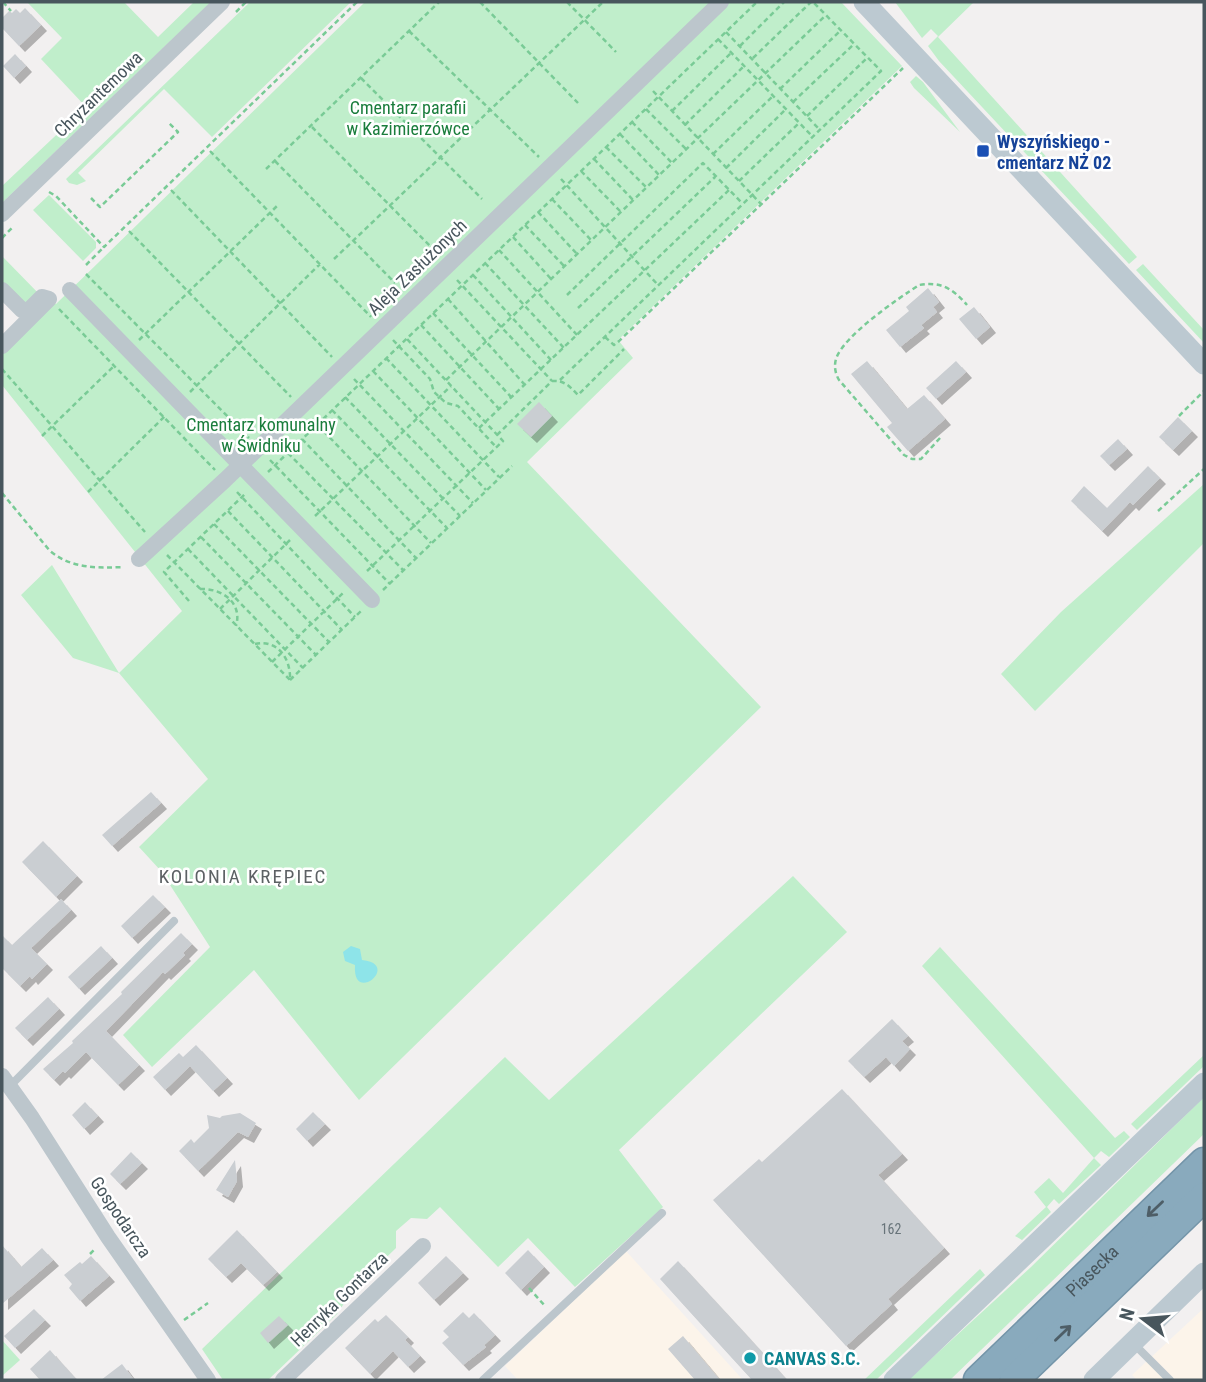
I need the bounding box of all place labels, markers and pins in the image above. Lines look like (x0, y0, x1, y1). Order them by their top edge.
place label: Wyszyńskiego - cmentarz NŻ 02 (997, 131, 1111, 173)
marker: Wyszyńskiego - cmentarz NŻ 02 (975, 143, 991, 159)
place label: CANVAS S.C. (764, 1348, 861, 1369)
marker: CANVAS S.C. (742, 1350, 758, 1366)

